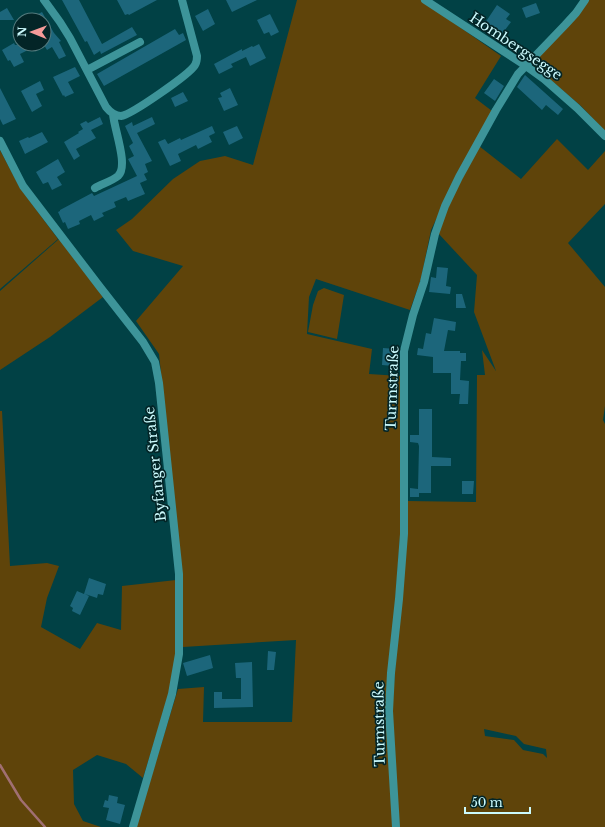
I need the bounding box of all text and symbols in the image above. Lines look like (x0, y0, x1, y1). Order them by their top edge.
street label: Hombergsegge (466, 8, 566, 84)
north arrow (12, 12, 52, 52)
text: N (15, 26, 29, 37)
street label: Turmstraße (382, 345, 402, 431)
street label: Byfanger Straße (140, 406, 170, 522)
street label: Turmstraße (369, 681, 389, 767)
scale bar (465, 789, 530, 815)
text: 50 m (471, 795, 503, 810)

